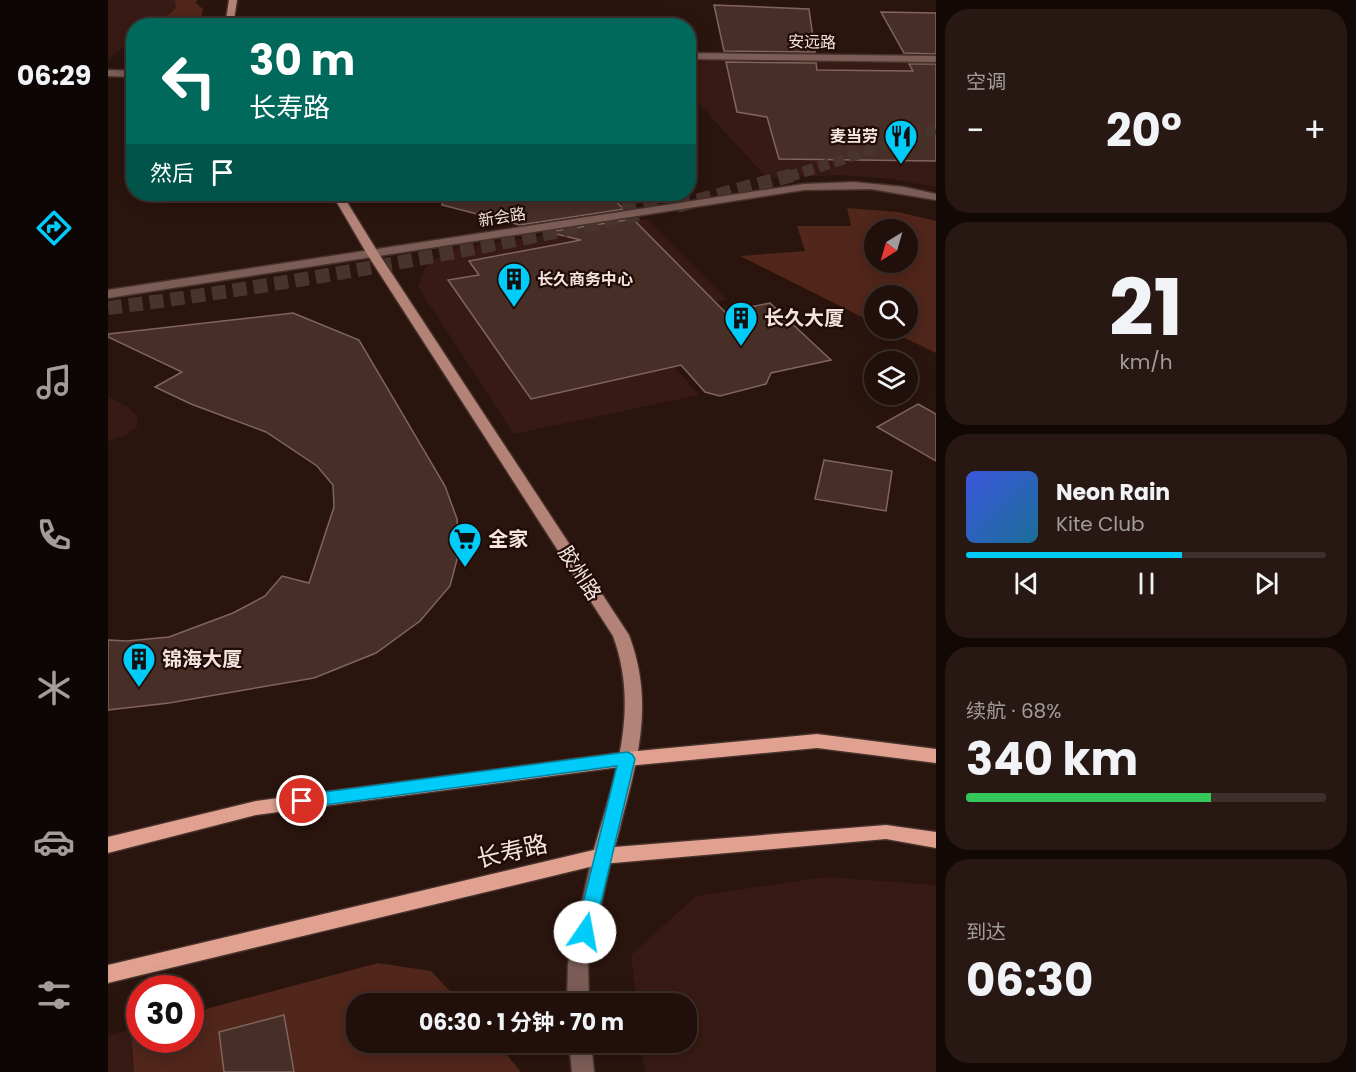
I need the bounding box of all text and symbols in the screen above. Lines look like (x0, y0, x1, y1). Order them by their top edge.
street label: 安远路 (788, 30, 836, 54)
text: 30 m (249, 31, 355, 90)
icon: left (150, 42, 228, 120)
text: 06:29 (17, 57, 91, 94)
text: 空调 (966, 68, 1006, 96)
text: 长寿路 (249, 89, 330, 126)
text: 20° (1106, 99, 1182, 162)
text: − (966, 107, 984, 154)
text: + (1303, 107, 1326, 154)
restaurant icon: 麦当劳 (883, 118, 919, 165)
place label: 麦当劳 (830, 125, 878, 148)
icon: arrive (206, 156, 239, 189)
text: 然后 (150, 158, 194, 189)
street label: 新会路 (476, 202, 528, 232)
icon: directions (33, 207, 75, 249)
north arrow (864, 219, 918, 273)
map controls (864, 219, 918, 405)
text: 21 (1109, 253, 1183, 362)
building icon: 长久商务中心 (496, 261, 532, 308)
place label: 长久商务中心 (537, 268, 633, 291)
button: search (864, 285, 918, 339)
building icon: 长久大厦 (723, 300, 759, 347)
place label: 长久大厦 (764, 304, 844, 332)
text: km/h (1119, 348, 1173, 376)
button: layers (864, 351, 918, 405)
icon: music (33, 361, 75, 403)
text: Neon Rain (1056, 477, 1170, 508)
text: Kite Club (1056, 510, 1145, 538)
icon: phone (33, 514, 75, 556)
supermarket icon: 全家 (447, 521, 483, 568)
place label: 全家 (488, 525, 528, 553)
street label: 胶州路 (552, 540, 608, 606)
icon: previous (1010, 567, 1043, 600)
icon: pause (1130, 567, 1163, 600)
icon: next (1250, 567, 1283, 600)
building icon: 锦海大厦 (121, 641, 157, 688)
place label: 锦海大厦 (162, 645, 242, 673)
icon: climate (33, 667, 75, 709)
text: 续航 · 68% (966, 697, 1061, 725)
text: 340 km (966, 728, 1138, 791)
pin (276, 775, 327, 826)
icon: arrive (285, 784, 318, 817)
icon: car (33, 821, 75, 863)
street label: 长寿路 (473, 827, 551, 875)
position arrow (553, 900, 617, 964)
text: 到达 (966, 918, 1006, 946)
text: 06:30 (966, 949, 1093, 1012)
icon: filters (33, 974, 75, 1016)
speed limit sign: 30 (126, 975, 204, 1053)
text: 06:30 · 1 分钟 · 70 m (419, 1007, 624, 1038)

